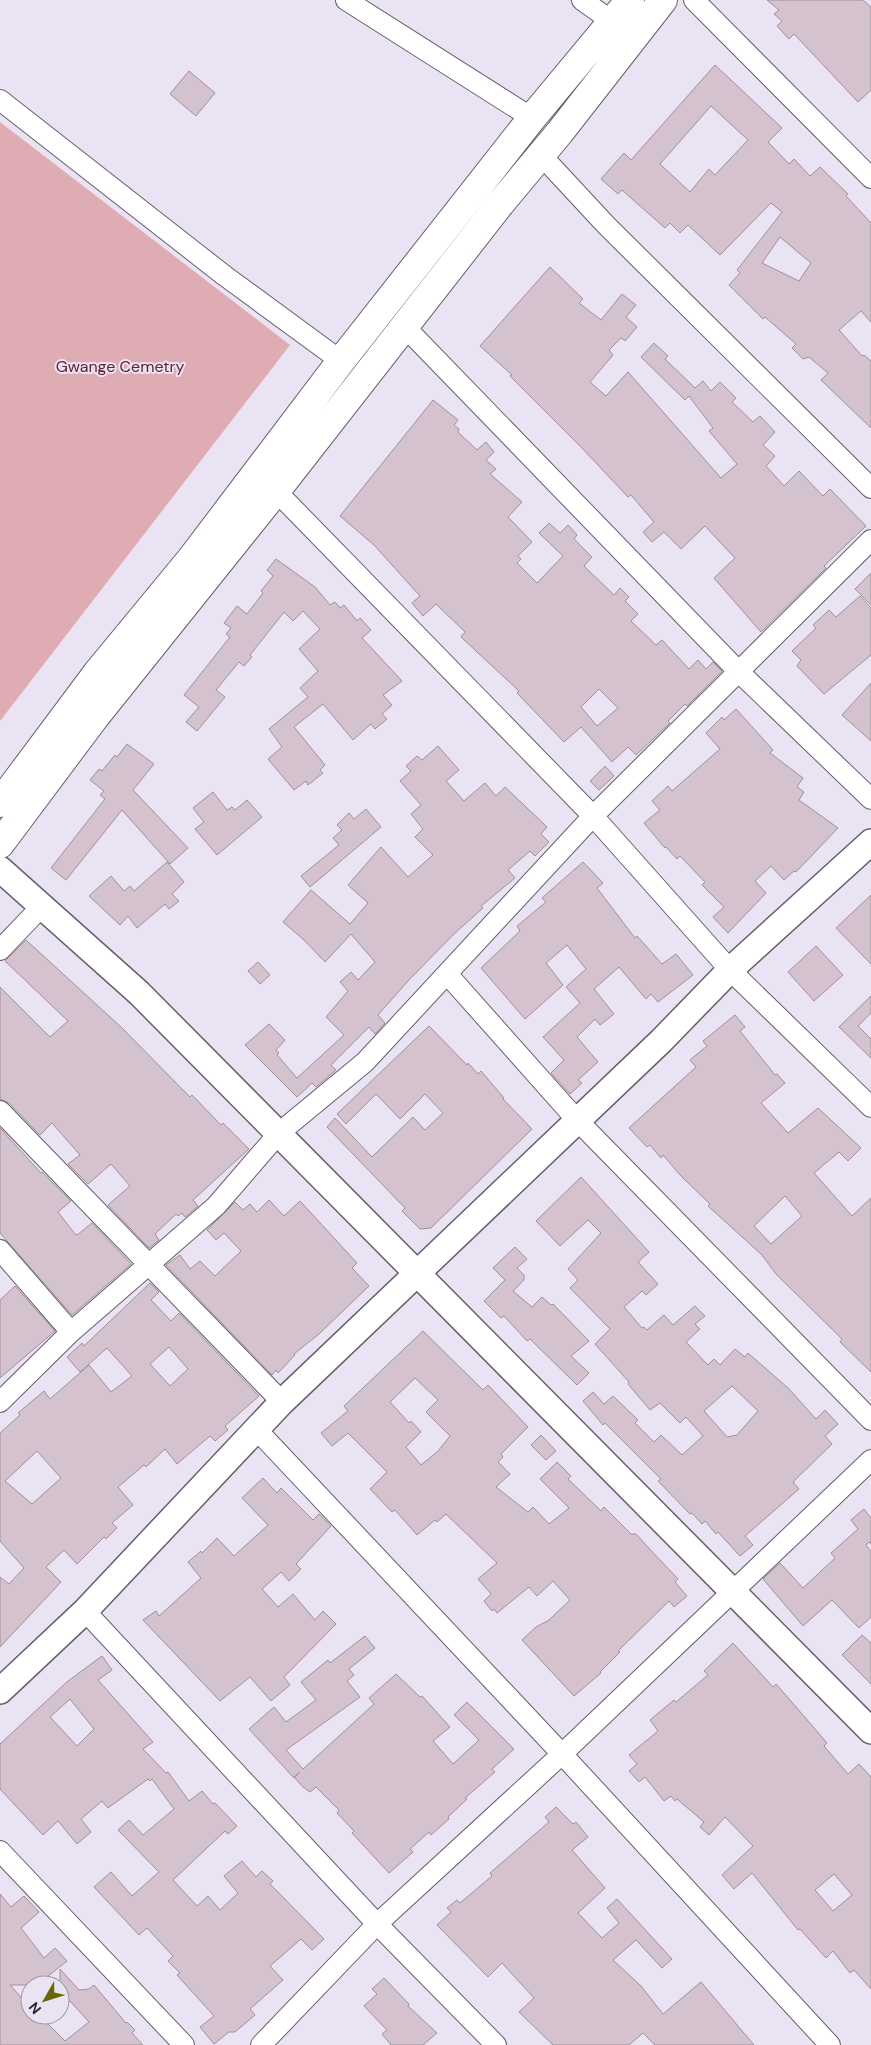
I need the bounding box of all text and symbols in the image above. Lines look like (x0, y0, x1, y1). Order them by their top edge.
park label: Gwange Cemetry (56, 356, 184, 377)
north arrow (20, 1975, 70, 2025)
text: N (25, 1999, 45, 2018)

